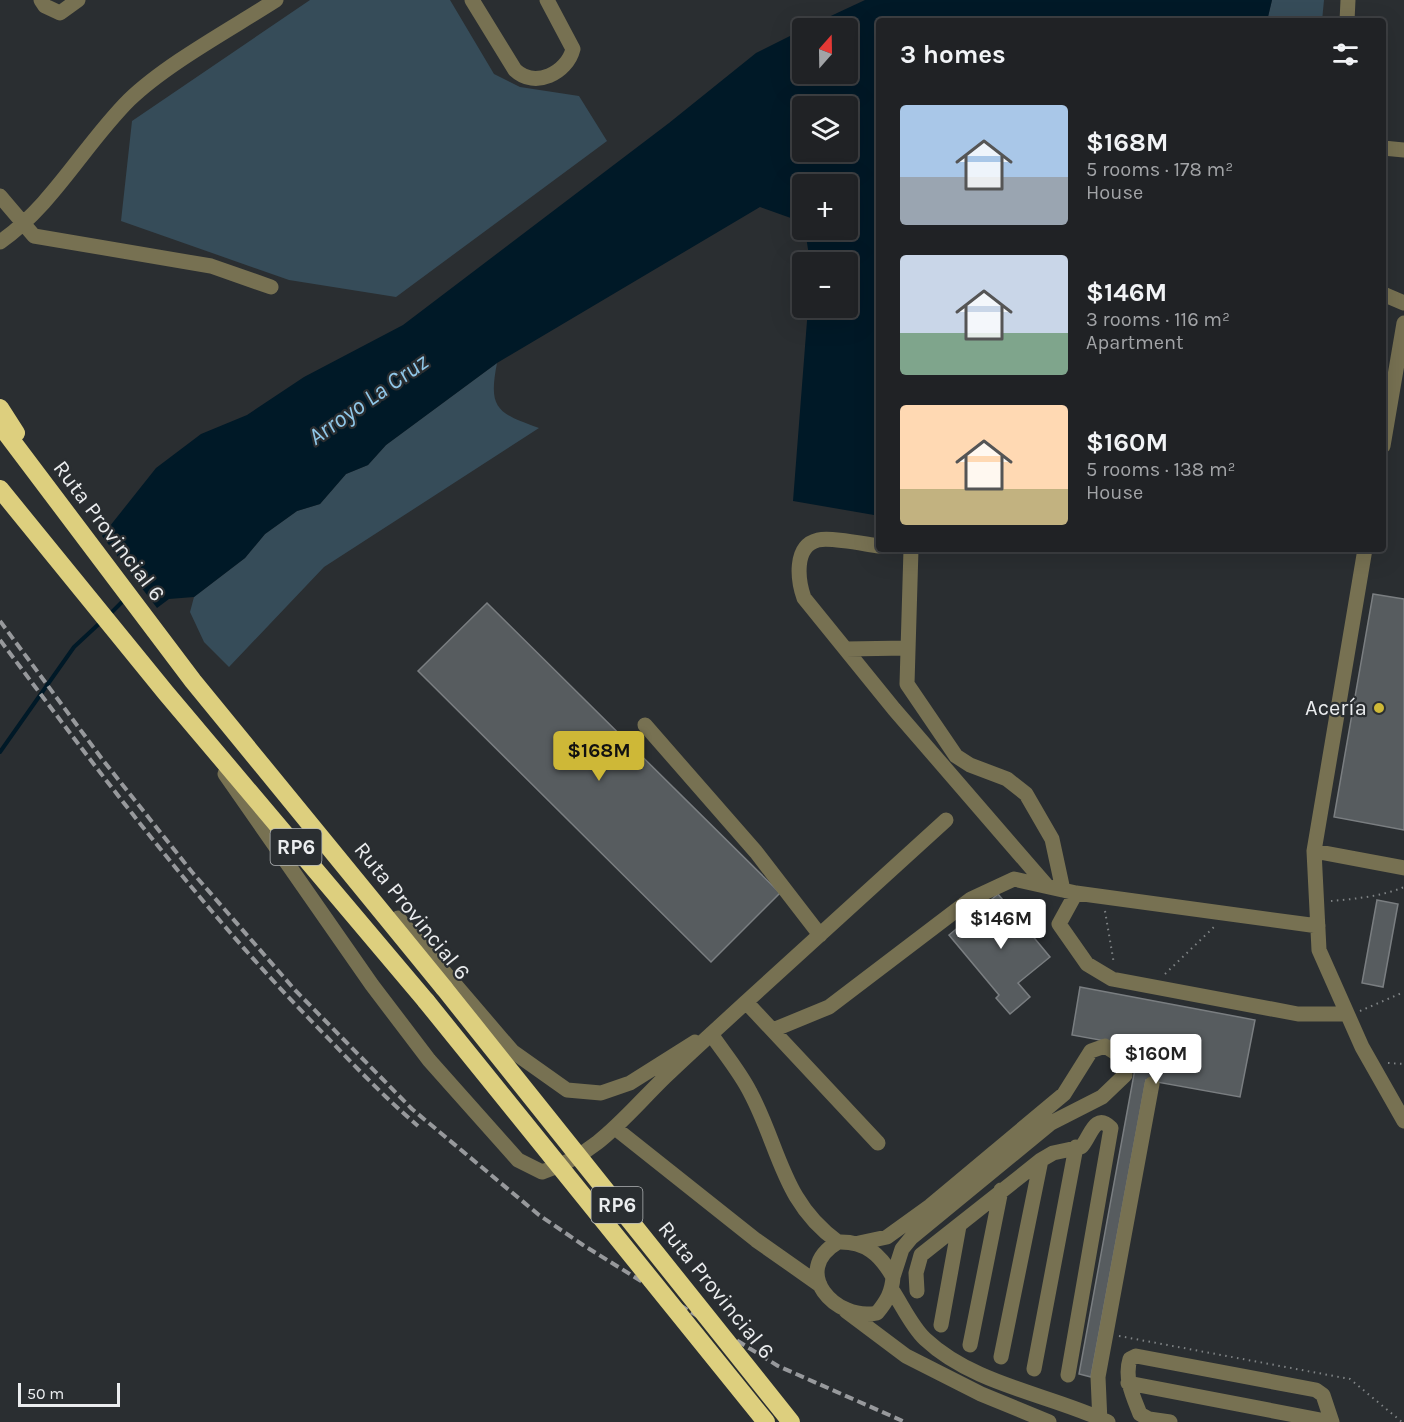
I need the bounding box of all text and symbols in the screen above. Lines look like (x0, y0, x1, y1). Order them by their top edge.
north arrow (792, 18, 858, 84)
map controls (792, 18, 858, 318)
icon: filters (1329, 38, 1362, 71)
text: 3 homes (900, 39, 1006, 70)
button: layers (792, 96, 858, 162)
text: $168M (1086, 127, 1169, 158)
icon: home (948, 129, 1020, 201)
text: 5 rooms · 178 m² (1086, 158, 1233, 181)
button: + (792, 174, 858, 240)
text: House (1086, 181, 1143, 204)
button: − (792, 252, 858, 318)
text: $146M (1086, 277, 1167, 308)
icon: home (948, 279, 1020, 351)
text: 3 rooms · 116 m² (1086, 308, 1230, 331)
text: Apartment (1086, 331, 1184, 354)
water label: Arroyo La Cruz (303, 347, 434, 451)
text: $160M (1086, 427, 1168, 458)
icon: home (948, 429, 1020, 501)
street label: Ruta Provincial 6 (48, 456, 170, 606)
text: 5 rooms · 138 m² (1086, 458, 1236, 481)
text: House (1086, 481, 1143, 504)
place label: Acería (1305, 695, 1367, 721)
marker: Acería (1372, 701, 1386, 715)
pin: $168M (557, 731, 641, 782)
text: $168M (567, 739, 631, 762)
road number: RP6 (270, 829, 322, 865)
street label: Ruta Provincial 6 (349, 837, 475, 985)
pin: $146M (959, 899, 1043, 950)
text: $146M (970, 907, 1032, 930)
pin: $160M (1114, 1034, 1198, 1085)
text: $160M (1124, 1042, 1188, 1065)
road number: RP6 (592, 1187, 642, 1223)
street label: Ruta Provincial 6 (653, 1216, 779, 1364)
scale bar (18, 1380, 120, 1408)
text: 50 m (27, 1384, 64, 1403)

